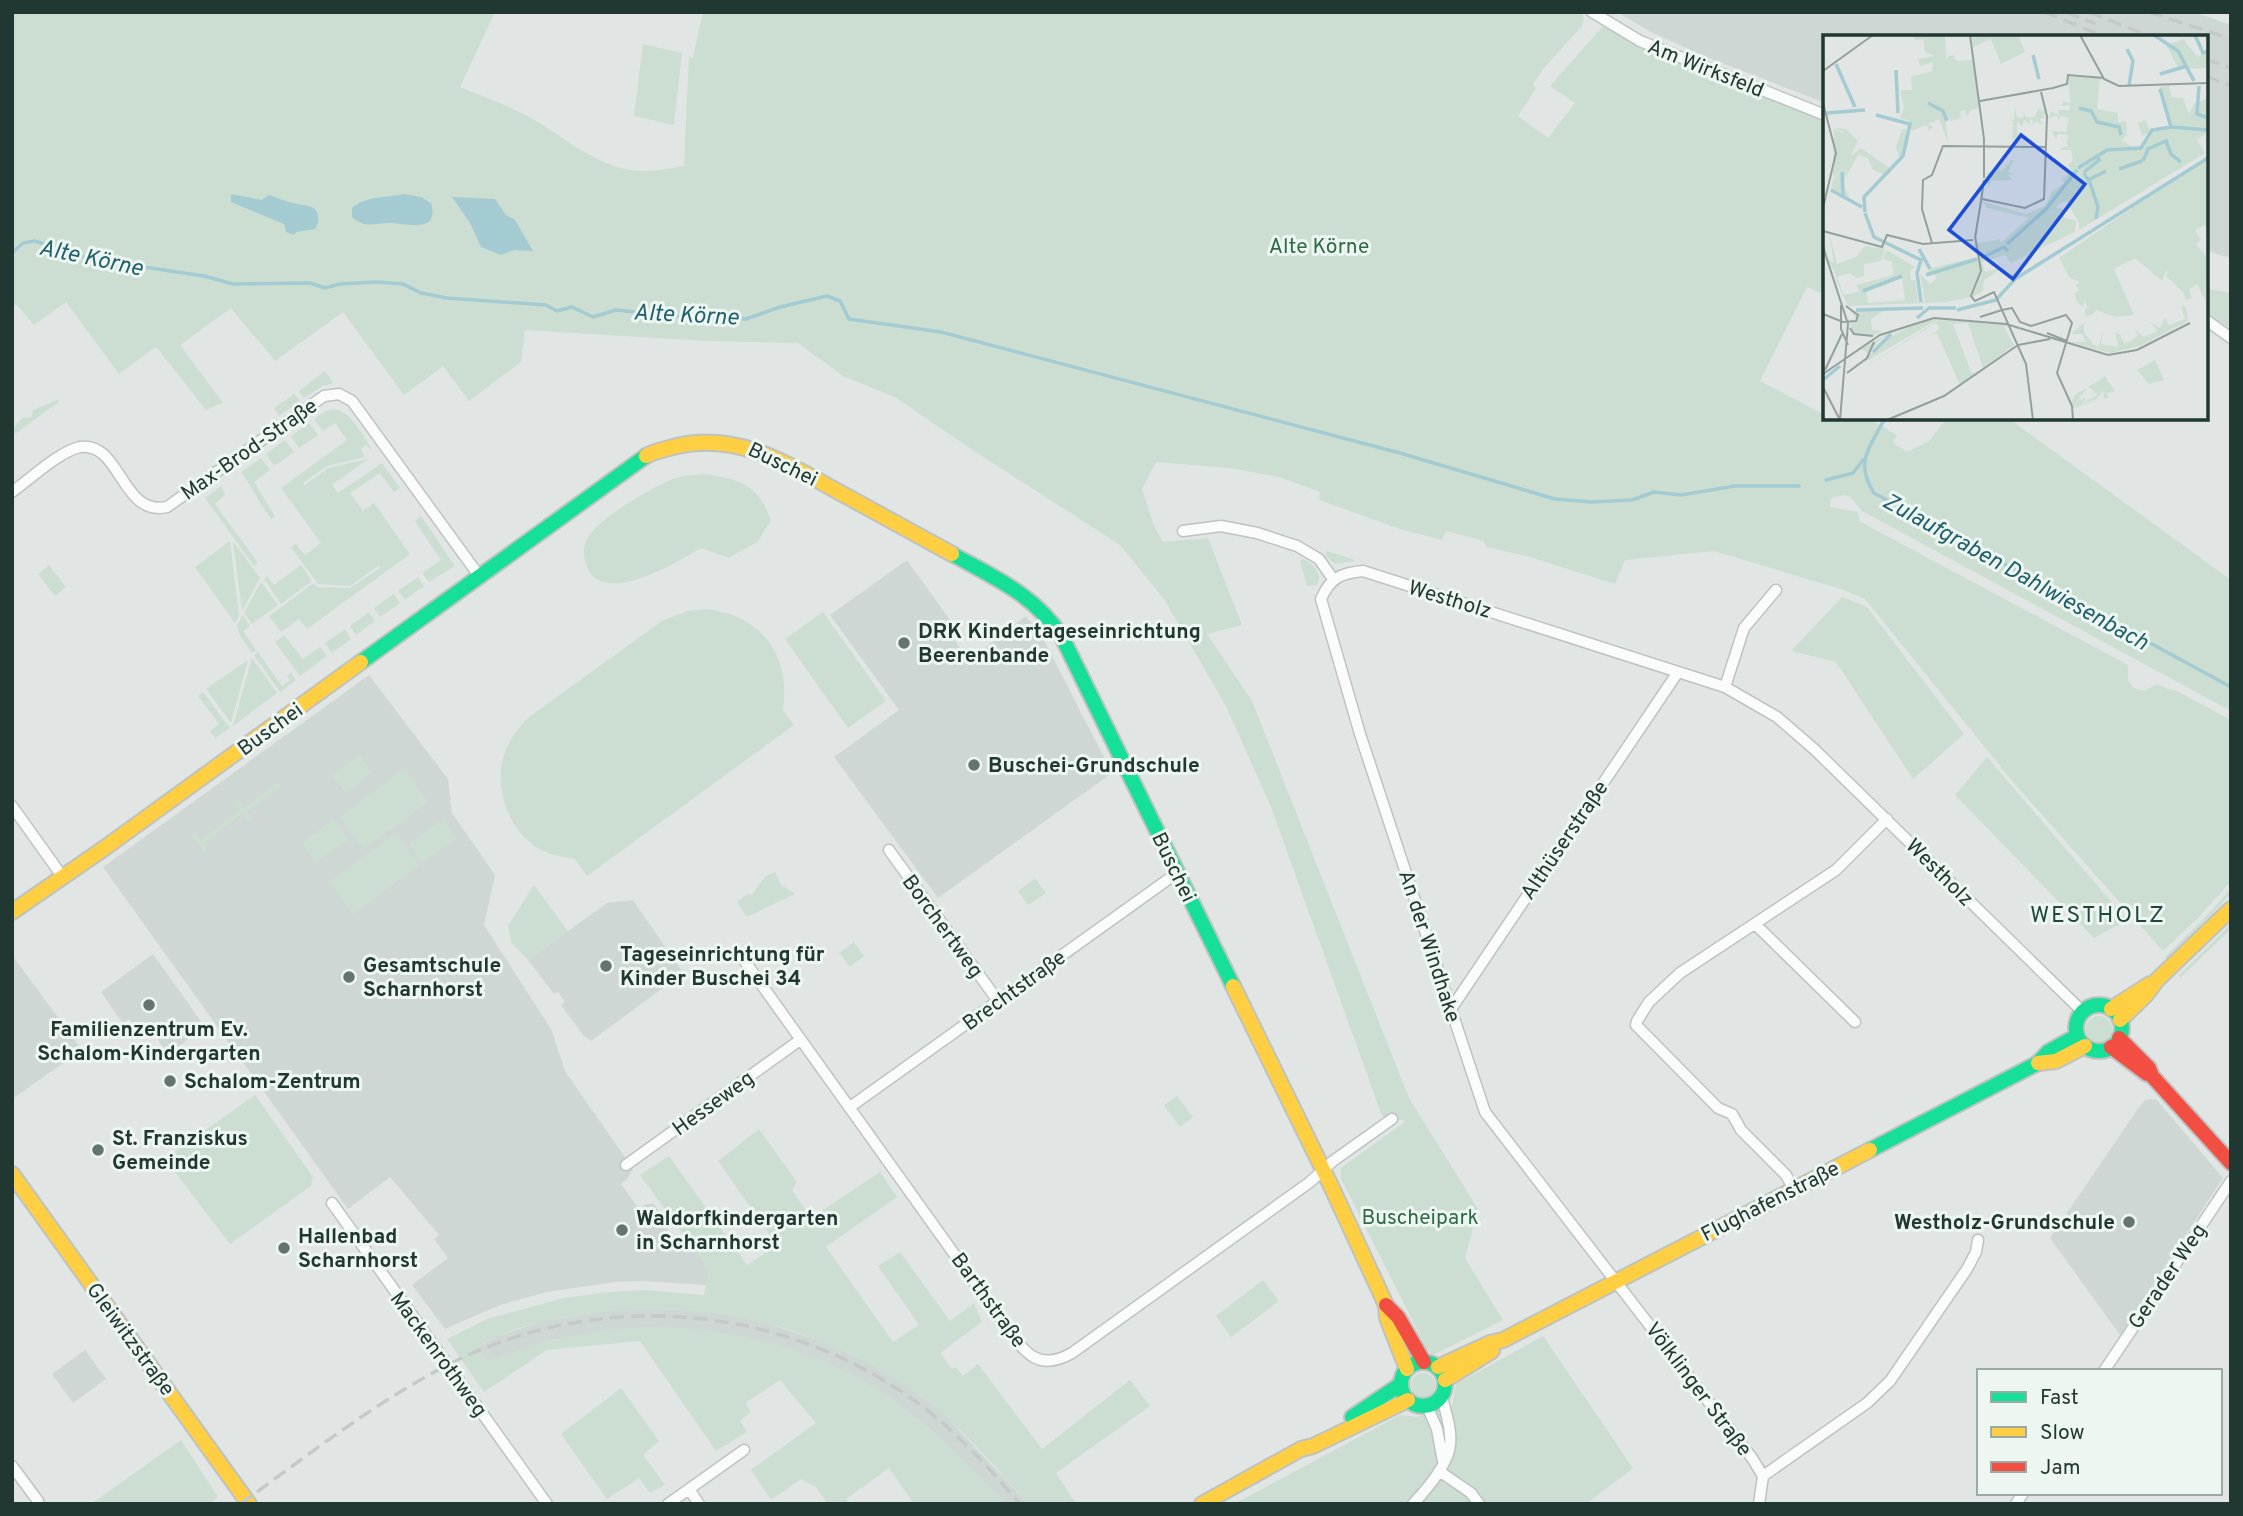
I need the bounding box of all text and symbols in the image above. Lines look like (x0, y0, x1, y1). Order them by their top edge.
street label: Am Wirksfeld (1643, 34, 1768, 105)
inset map (1823, 35, 2208, 420)
water label: Alte Körne (36, 234, 146, 285)
park label: Alte Körne (1269, 234, 1369, 261)
water label: Alte Körne (633, 299, 740, 334)
street label: Max-Brod-Straße (176, 393, 323, 507)
street label: Buschei (743, 437, 822, 494)
water label: Zulaufgraben Dahlwiesenbach (1877, 488, 2153, 659)
street label: Westholz (1405, 575, 1494, 626)
place label: DRK Kindertageseinrichtung Beerenbande (918, 619, 1201, 670)
marker: DRK Kindertageseinrichtung Beerenbande (896, 635, 912, 651)
street label: Buschei (233, 697, 309, 763)
place label: Buschei-Grundschule (988, 753, 1200, 780)
marker: Buschei-Grundschule (966, 757, 982, 773)
street label: Althüserstraße (1515, 776, 1615, 906)
street label: Buschei (1144, 828, 1201, 907)
street label: Westholz (1899, 833, 1979, 913)
street label: An der Windhake (1391, 867, 1466, 1026)
street label: Borchertweg (895, 870, 988, 984)
district label: WESTHOLZ (2030, 902, 2166, 931)
place label: Tageseinrichtung für Kinder Buschei 34 (620, 942, 825, 993)
street label: Brechtstraße (958, 945, 1072, 1038)
place label: Gesamtschule Scharnhorst (363, 953, 501, 1004)
marker: Tageseinrichtung für Kinder Buschei 34 (598, 958, 614, 974)
marker: Gesamtschule Scharnhorst (341, 969, 357, 985)
marker: Familienzentrum Ev. Schalom-Kindergarten (141, 997, 157, 1013)
place label: Familienzentrum Ev. Schalom-Kindergarten (37, 1017, 261, 1068)
street label: Hesseweg (668, 1065, 760, 1143)
place label: Schalom-Zentrum (184, 1069, 361, 1096)
marker: Schalom-Zentrum (162, 1073, 178, 1089)
place label: St. Franziskus Gemeinde (112, 1126, 248, 1177)
marker: St. Franziskus Gemeinde (90, 1142, 106, 1158)
street label: Flughafenstraße (1697, 1156, 1845, 1249)
park label: Buscheipark (1361, 1205, 1479, 1232)
place label: Waldorfkindergarten in Scharnhorst (636, 1206, 839, 1257)
place label: Westholz-Grundschule (1894, 1210, 2115, 1237)
marker: Westholz-Grundschule (2121, 1214, 2137, 1230)
street label: Gerader Weg (2123, 1219, 2213, 1335)
marker: Waldorfkindergarten in Scharnhorst (614, 1222, 630, 1238)
place label: Hallenbad Scharnhorst (298, 1224, 418, 1275)
marker: Hallenbad Scharnhorst (276, 1240, 292, 1256)
street label: Barthstraße (944, 1248, 1031, 1354)
street label: Gleiwitzstraße (80, 1278, 180, 1402)
street label: Mackenrothweg (383, 1287, 492, 1423)
street label: Völklinger Straße (1638, 1317, 1757, 1462)
legend (1977, 1369, 2222, 1495)
text: Fast (2040, 1385, 2079, 1412)
text: Slow (2040, 1420, 2085, 1447)
text: Jam (2040, 1455, 2081, 1482)

